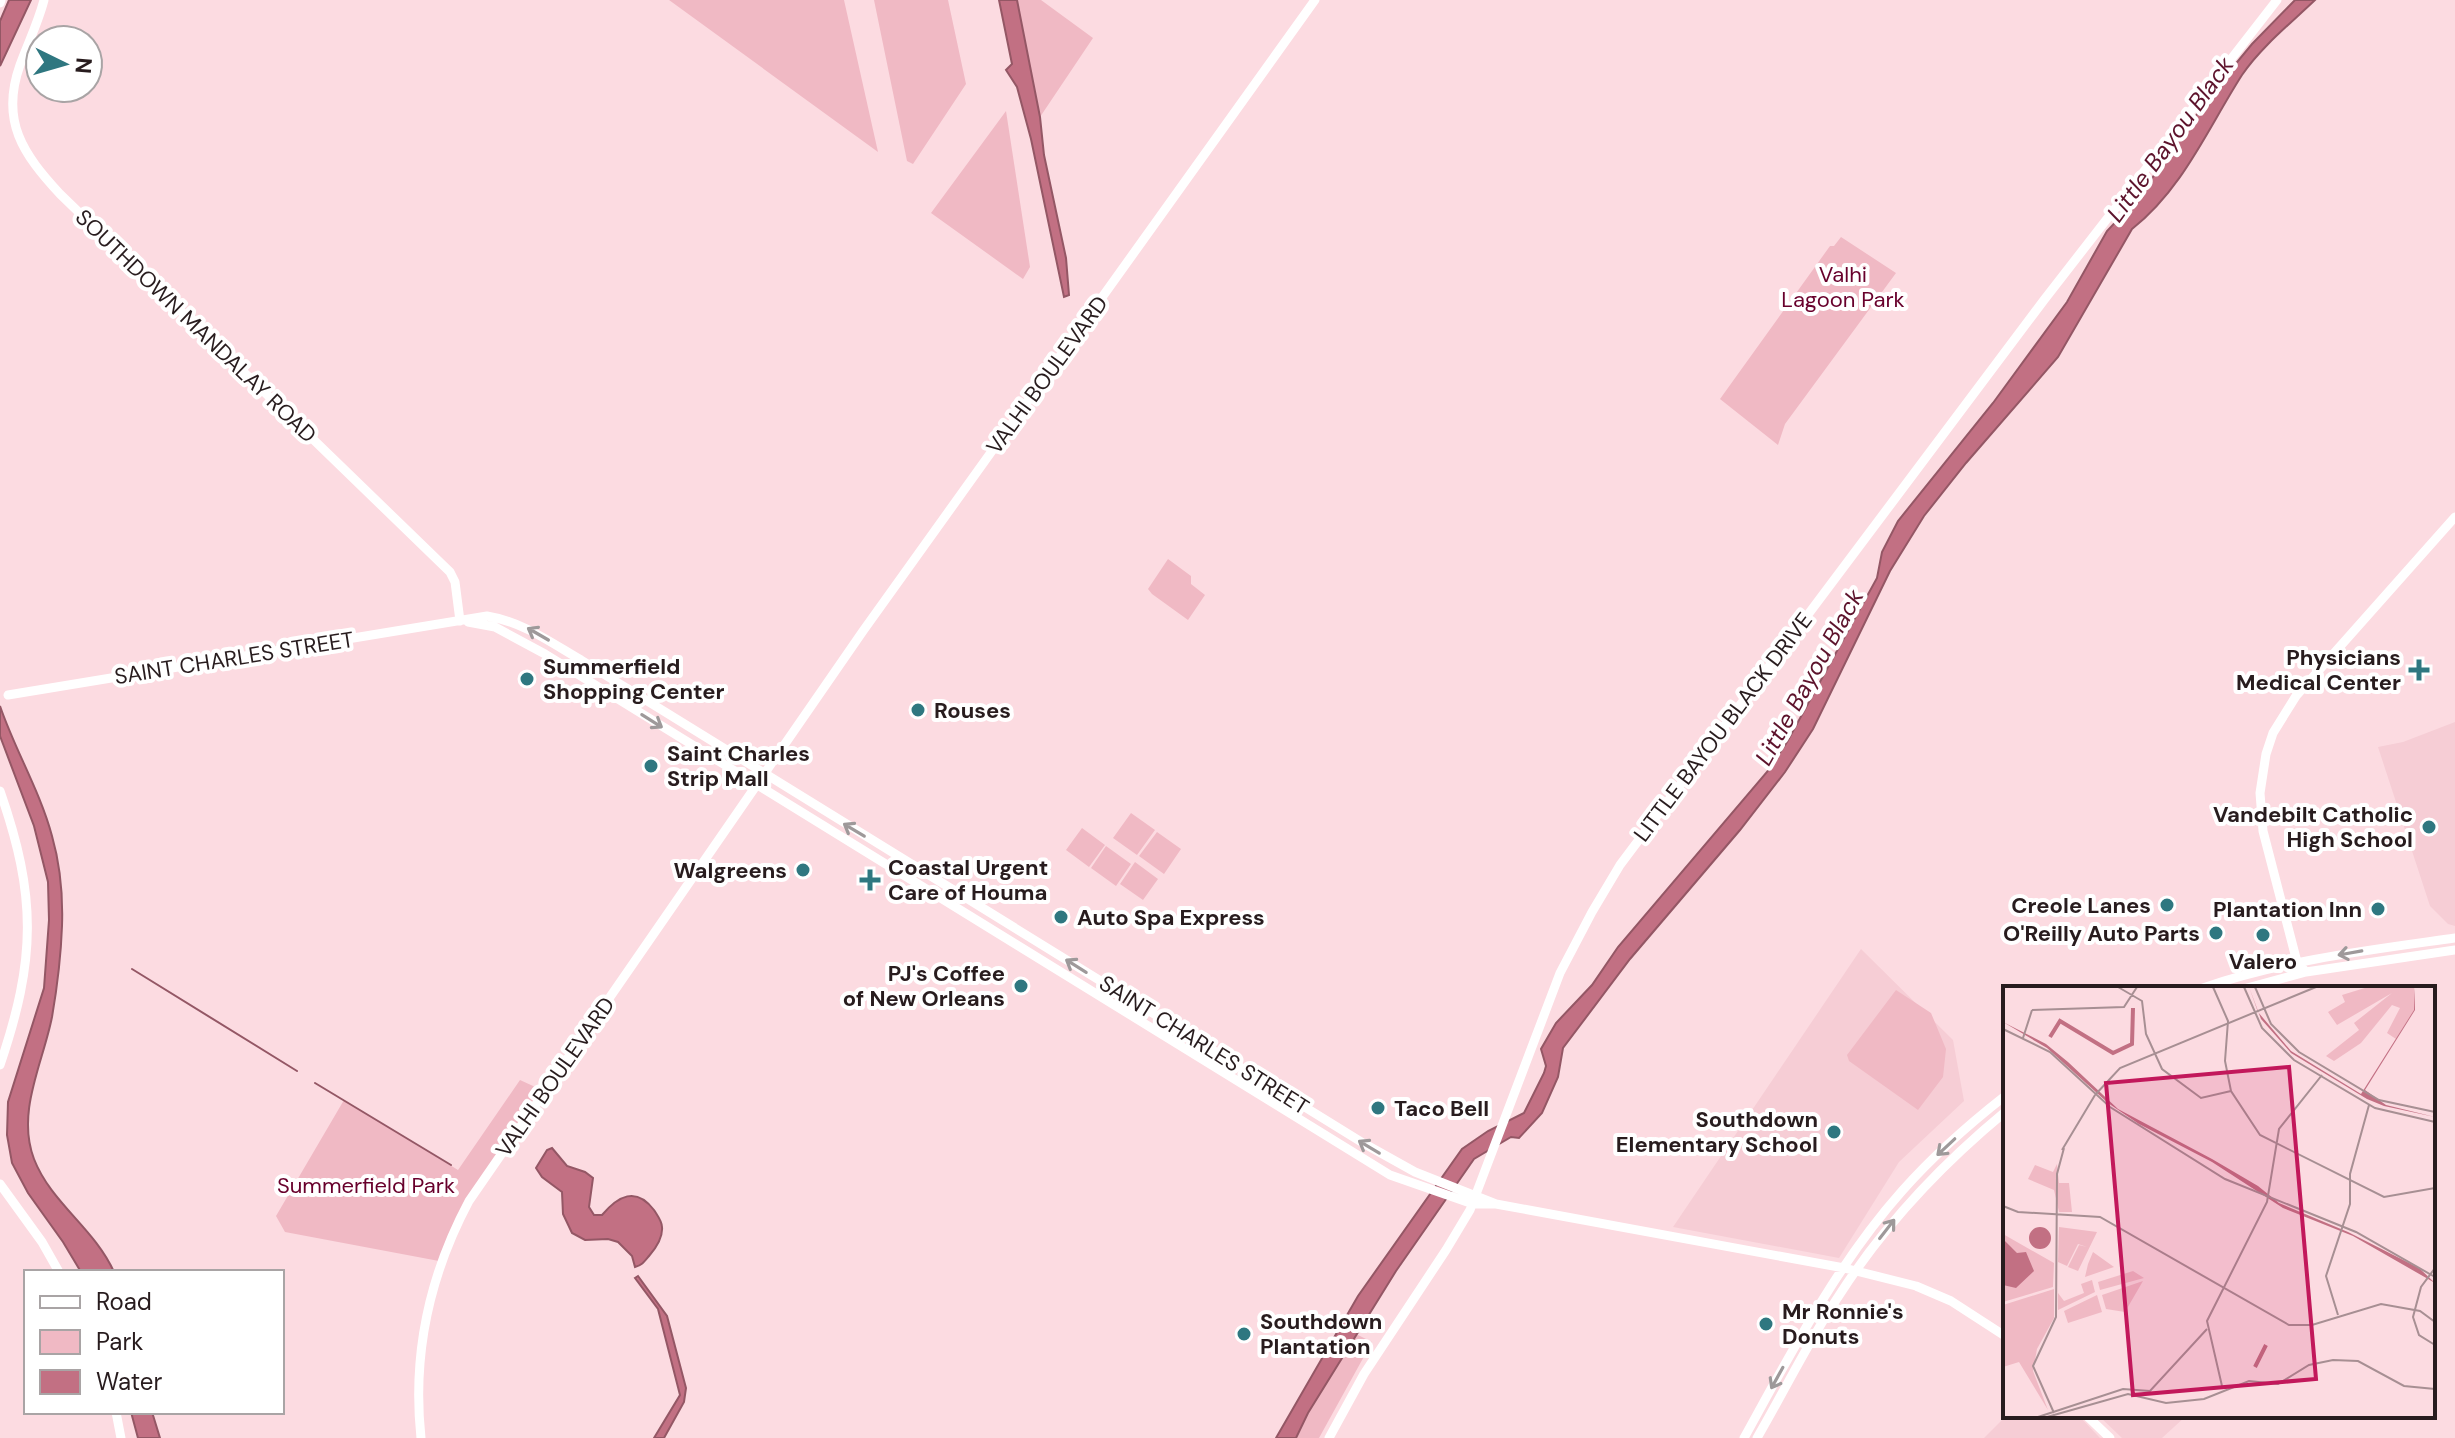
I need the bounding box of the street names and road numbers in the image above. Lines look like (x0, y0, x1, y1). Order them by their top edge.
street label: SOUTHDOWN MANDALAY ROAD (69, 203, 323, 449)
street label: VALHI BOULEVARD (980, 290, 1114, 460)
street label: LITTLE BAYOU BLACK DRIVE (1627, 607, 1819, 847)
street label: SAINT CHARLES STREET (112, 625, 356, 691)
street label: SAINT CHARLES STREET (1094, 969, 1314, 1121)
street label: VALHI BOULEVARD (489, 991, 621, 1163)

